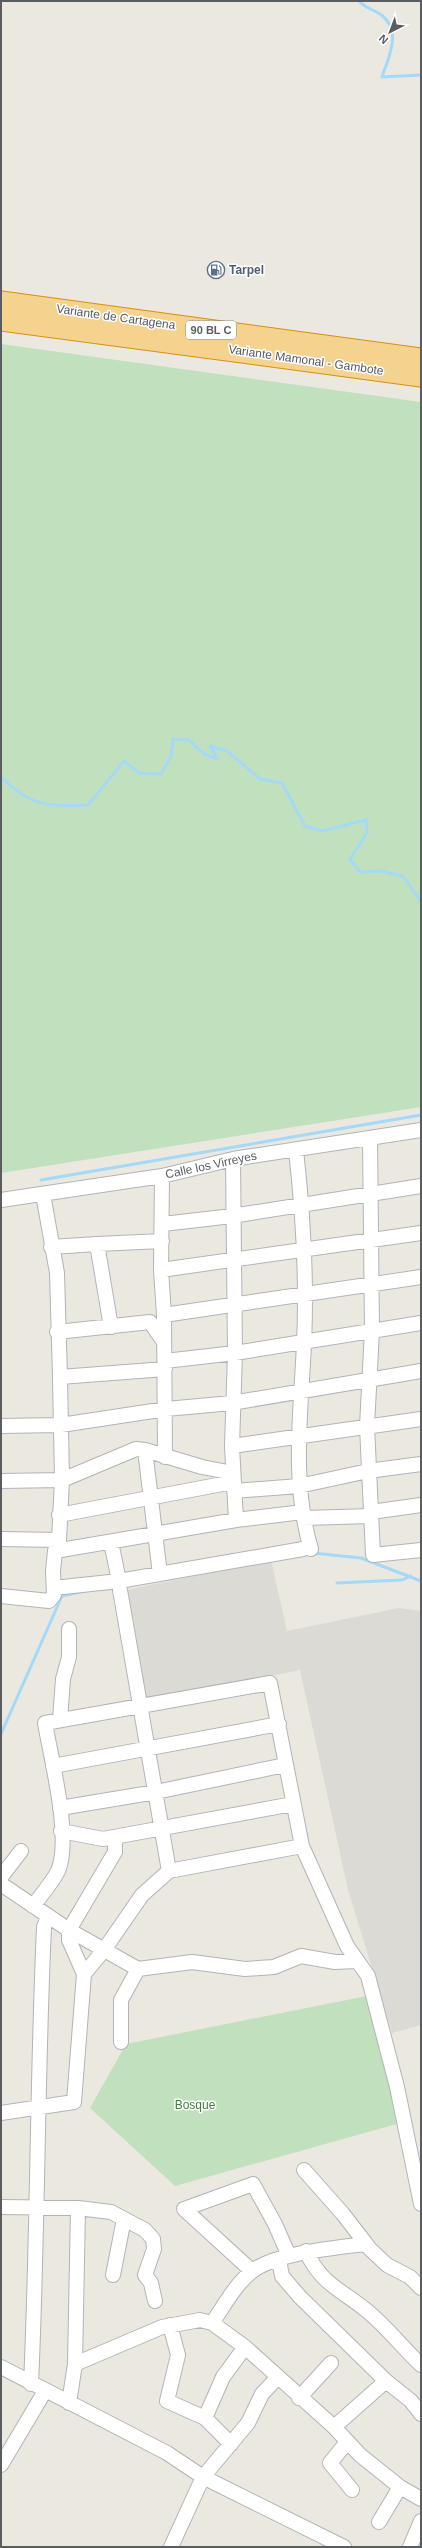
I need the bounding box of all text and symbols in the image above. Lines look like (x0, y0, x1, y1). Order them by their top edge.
north arrow (370, 12, 410, 52)
text: N (376, 32, 390, 47)
fuel station icon: Tarpel (206, 260, 226, 280)
place label: Tarpel (229, 263, 264, 277)
street label: Variante de Cartagena (56, 302, 177, 332)
road number: 90 BL C (186, 321, 236, 339)
street label: Variante Mamonal - Gambote (228, 342, 385, 378)
street label: Calle los Virreyes (164, 1148, 258, 1182)
park label: Bosque (175, 2098, 216, 2112)

